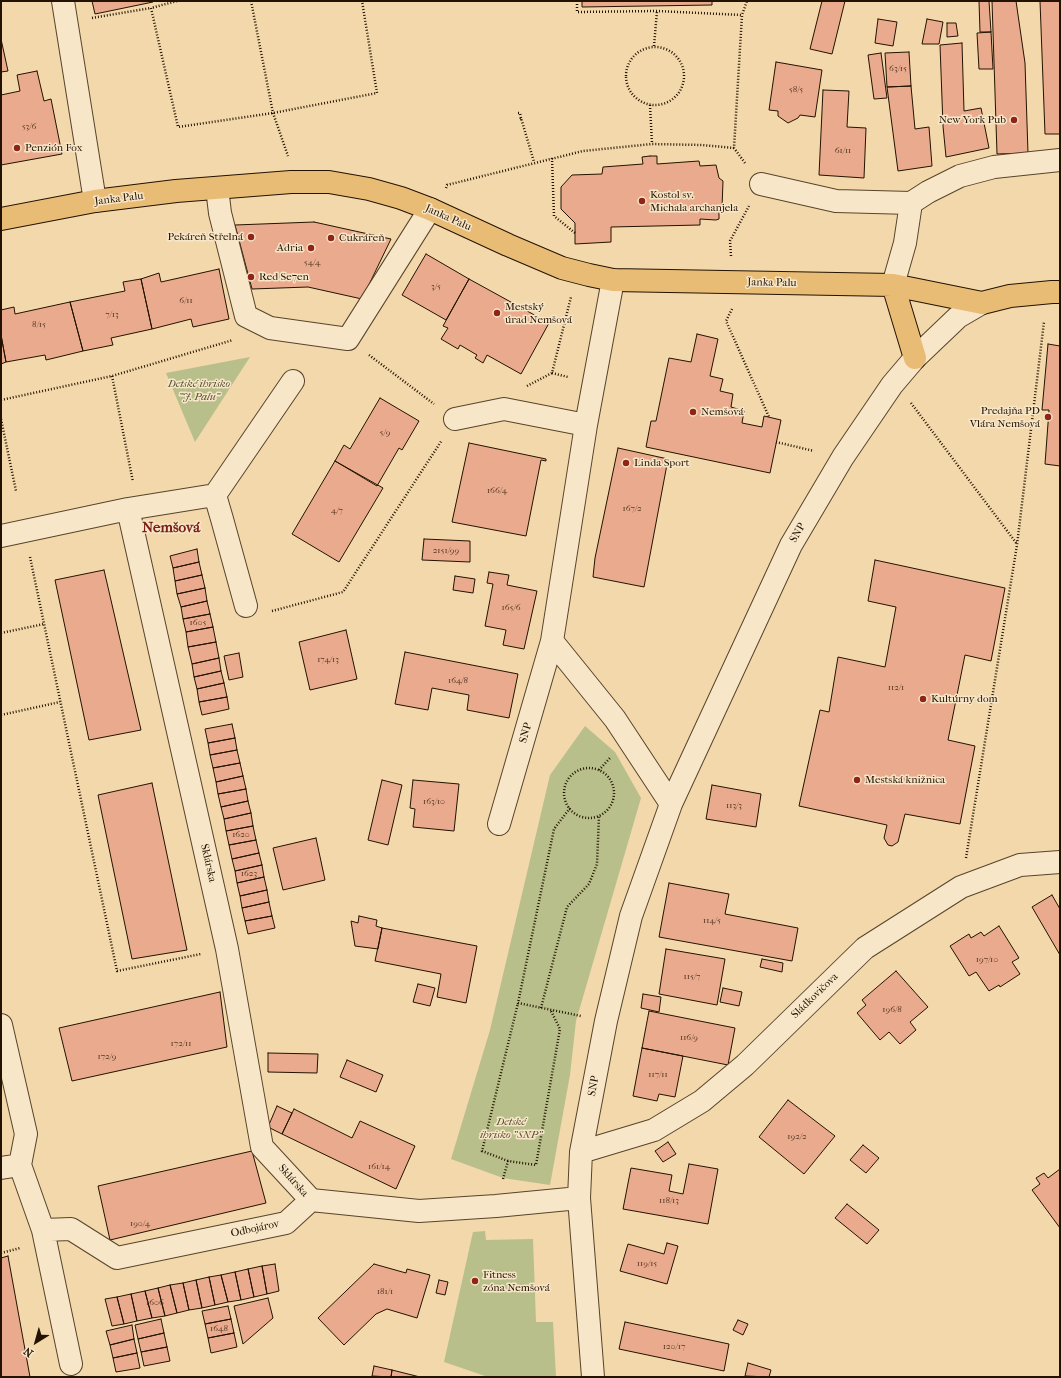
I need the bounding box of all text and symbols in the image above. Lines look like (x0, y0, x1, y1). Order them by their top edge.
house number: 63/15 (889, 64, 907, 74)
house number: 58/5 (789, 85, 803, 95)
place label: New York Pub (939, 113, 1006, 127)
marker: New York Pub (1009, 115, 1019, 125)
house number: 53/6 (22, 122, 36, 132)
place label: Penzión Fox (25, 141, 82, 155)
marker: Penzión Fox (12, 143, 22, 153)
house number: 61/11 (835, 146, 851, 156)
place label: Kostol sv. Michala archanjela (650, 188, 738, 214)
street label: Janka Palu (94, 189, 144, 209)
marker: Kostol sv. Michala archanjela (637, 196, 647, 206)
street label: Janka Palu (423, 202, 473, 234)
place label: Pekáreň Střelná (168, 230, 243, 244)
place label: Cukráreň (339, 231, 385, 245)
marker: Pekáreň Střelná (246, 232, 256, 242)
marker: Cukráreň (326, 233, 336, 243)
place label: Adria (277, 241, 303, 255)
marker: Adria (306, 243, 316, 253)
house number: 54/4 (304, 258, 320, 268)
place label: Red Se7en (259, 270, 309, 284)
marker: Red Se7en (246, 272, 256, 282)
street label: Janka Palu (747, 276, 797, 290)
house number: 3/5 (431, 282, 441, 292)
house number: 6/11 (179, 296, 193, 306)
place label: Mestský úrad Nemšová (505, 300, 572, 326)
marker: Mestský úrad Nemšová (492, 308, 502, 318)
house number: 7/13 (105, 310, 119, 320)
house number: 8/15 (32, 320, 46, 330)
park label: Detské ihrisko "J. Palu" (168, 377, 230, 403)
place label: Predajňa PD Vlára Nemšová (970, 404, 1040, 430)
place label: Nemšová (701, 405, 744, 419)
marker: Nemšová (688, 407, 698, 417)
marker: Predajňa PD Vlára Nemšová (1043, 412, 1053, 422)
house number: 5/9 (380, 428, 390, 438)
place label: Linda Sport (634, 456, 689, 470)
marker: Linda Sport (621, 458, 631, 468)
house number: 166/4 (487, 486, 507, 496)
house number: 167/2 (622, 504, 642, 514)
house number: 4/7 (331, 506, 343, 516)
district label: Nemšová (142, 519, 200, 537)
street label: SNP (787, 521, 809, 545)
house number: 2151/99 (433, 546, 459, 556)
house number: 165/6 (501, 603, 521, 613)
house number: 1605 (190, 618, 206, 628)
house number: 174/13 (317, 655, 339, 665)
house number: 164/8 (448, 676, 468, 686)
house number: 112/1 (888, 683, 904, 693)
place label: Kultúrny dom (931, 692, 998, 706)
marker: Kultúrny dom (918, 694, 928, 704)
street label: SNP (517, 721, 535, 745)
place label: Mestská knižnica (865, 773, 945, 787)
marker: Mestská knižnica (852, 775, 862, 785)
house number: 163/10 (423, 797, 445, 807)
house number: 113/3 (726, 801, 742, 811)
house number: 1620 (232, 830, 250, 840)
street label: Sklárska (197, 843, 219, 883)
house number: 1623 (241, 869, 257, 879)
house number: 114/5 (703, 916, 721, 926)
house number: 197/10 (976, 955, 998, 965)
street label: Sládkovičova (789, 970, 841, 1022)
house number: 115/7 (684, 972, 700, 982)
house number: 196/8 (882, 1005, 902, 1015)
house number: 116/9 (680, 1033, 698, 1043)
house number: 172/11 (171, 1039, 191, 1049)
house number: 172/9 (97, 1052, 117, 1062)
house number: 117/11 (648, 1070, 668, 1080)
street label: SNP (586, 1075, 602, 1097)
park label: Detské ihrisko "SNP" (480, 1115, 542, 1141)
house number: 192/2 (787, 1132, 807, 1142)
street label: Sklárska (275, 1162, 311, 1200)
house number: 161/14 (368, 1162, 390, 1172)
house number: 118/13 (659, 1196, 679, 1206)
street label: Odbojárov (229, 1217, 281, 1241)
house number: 190/4 (130, 1219, 150, 1229)
house number: 119/15 (637, 1259, 657, 1269)
place label: Fitness zóna Nemšová (483, 1268, 550, 1294)
marker: Fitness zóna Nemšová (470, 1276, 480, 1286)
house number: 181/1 (377, 1287, 393, 1297)
house number: 1606 (146, 1298, 164, 1308)
north arrow (16, 1322, 56, 1362)
house number: 1648 (210, 1324, 228, 1334)
house number: 120/17 (663, 1342, 685, 1352)
text: N (21, 1344, 36, 1360)

